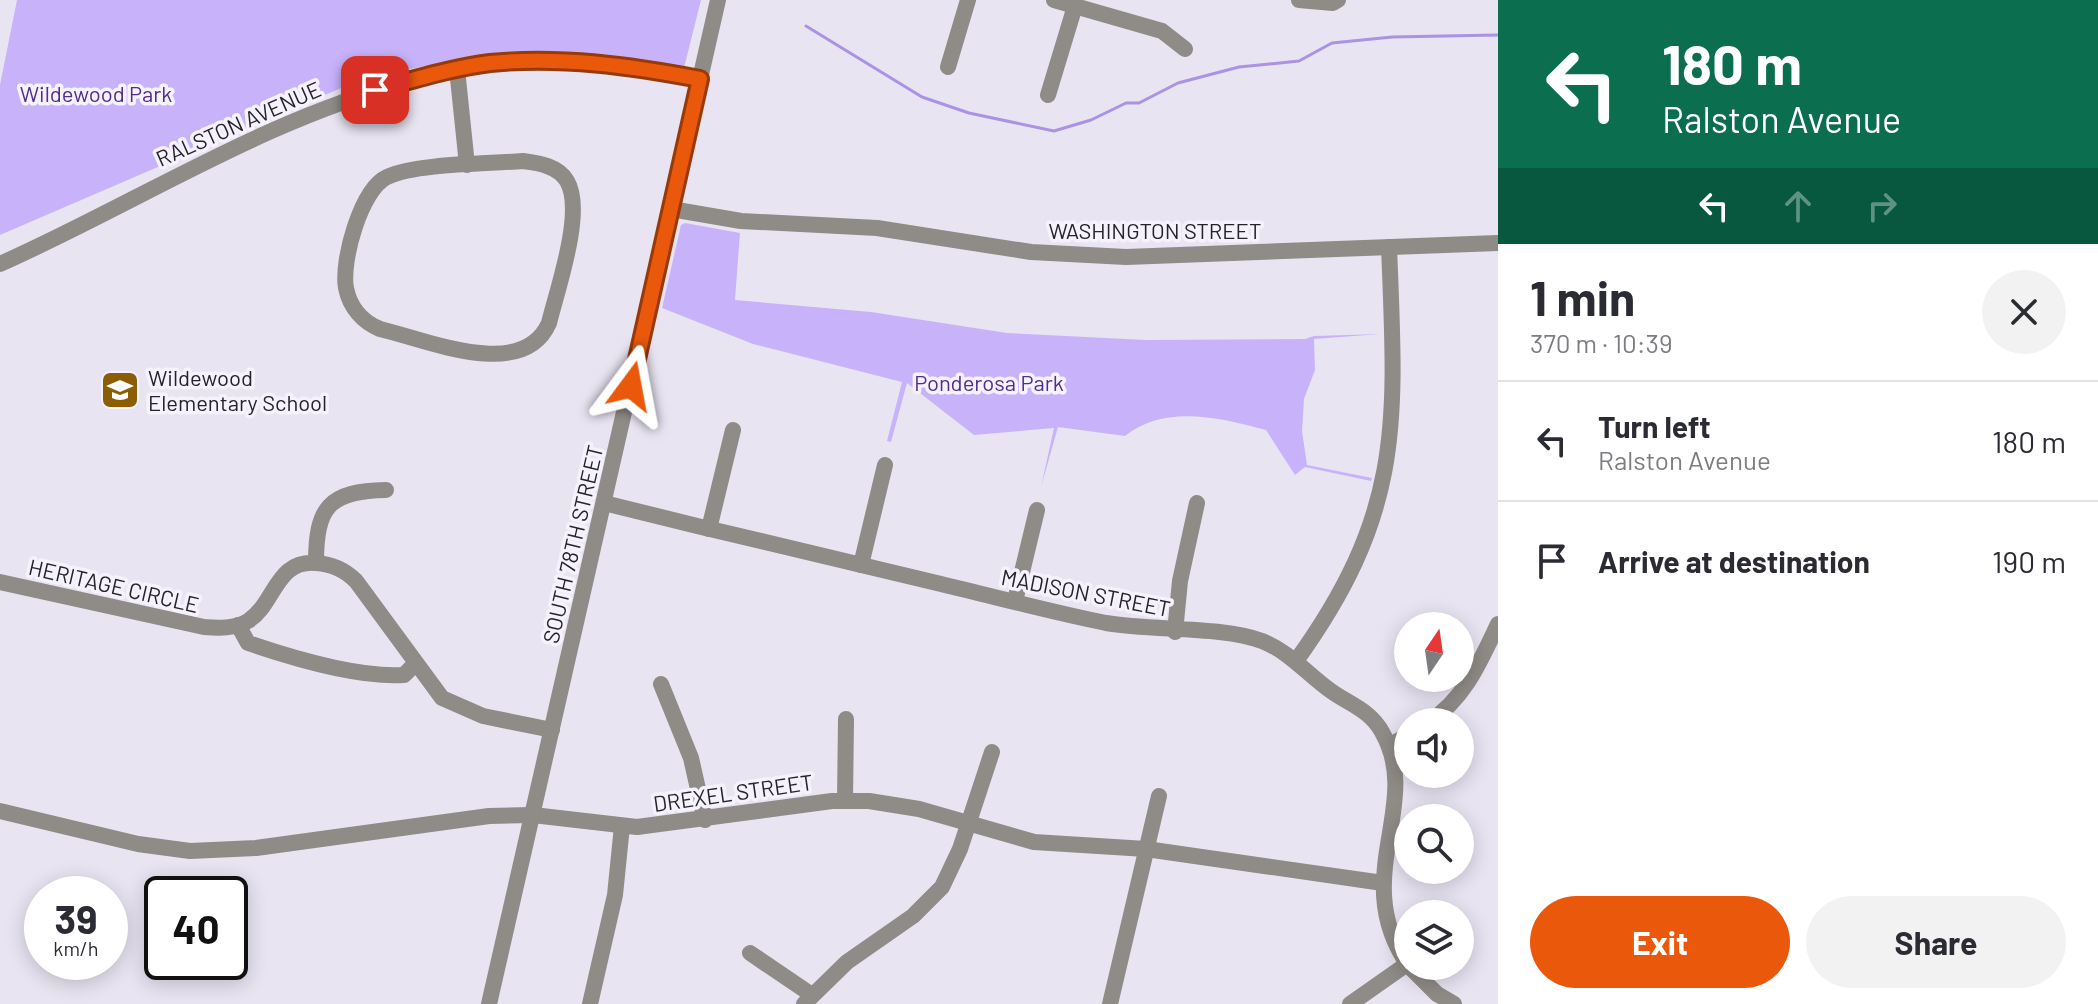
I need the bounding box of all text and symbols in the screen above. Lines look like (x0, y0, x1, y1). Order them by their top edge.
text: 180 m (1662, 29, 1802, 96)
icon: left (1530, 32, 1634, 136)
pin (341, 56, 409, 124)
icon: arrive (353, 68, 397, 112)
street label: RALSTON AVENUE (152, 75, 324, 171)
park label: Wildewood Park (20, 80, 172, 106)
text: Ralston Avenue (1662, 97, 1901, 140)
icon: left (1692, 184, 1736, 228)
icon: ahead (1776, 184, 1820, 228)
icon: right (1860, 184, 1904, 228)
street label: WASHINGTON STREET (1049, 217, 1261, 243)
text: 1 min (1530, 268, 1635, 326)
button: close (1982, 270, 2066, 354)
text: 370 m · 10:39 (1530, 327, 1672, 358)
position arrow (589, 344, 673, 428)
place label: Wildewood Elementary School (148, 364, 327, 415)
school or university icon: Wildewood Elementary School (99, 369, 141, 411)
park label: Ponderosa Park (914, 369, 1064, 395)
text: Turn left (1598, 408, 1711, 444)
icon: left (1530, 419, 1574, 463)
text: 180 m (1992, 423, 2066, 459)
street label: SOUTH 78TH STREET (537, 442, 607, 646)
text: Ralston Avenue (1598, 444, 1771, 475)
icon: arrive (1530, 539, 1574, 583)
text: Arrive at destination (1598, 543, 1870, 579)
text: 190 m (1992, 543, 2066, 579)
street label: HERITAGE CIRCLE (26, 553, 202, 617)
street label: MADISON STREET (999, 563, 1173, 621)
north arrow (1394, 612, 1474, 692)
map controls (1394, 612, 1474, 980)
button: sound (1394, 708, 1474, 788)
street label: DREXEL STREET (652, 768, 814, 816)
button: search (1394, 804, 1474, 884)
speed limit sign: 40 (144, 876, 248, 980)
text: 39 (55, 894, 97, 942)
button: Exit (1530, 896, 1790, 988)
button: Share (1806, 896, 2066, 988)
button: layers (1394, 900, 1474, 980)
text: km/h (53, 936, 99, 960)

